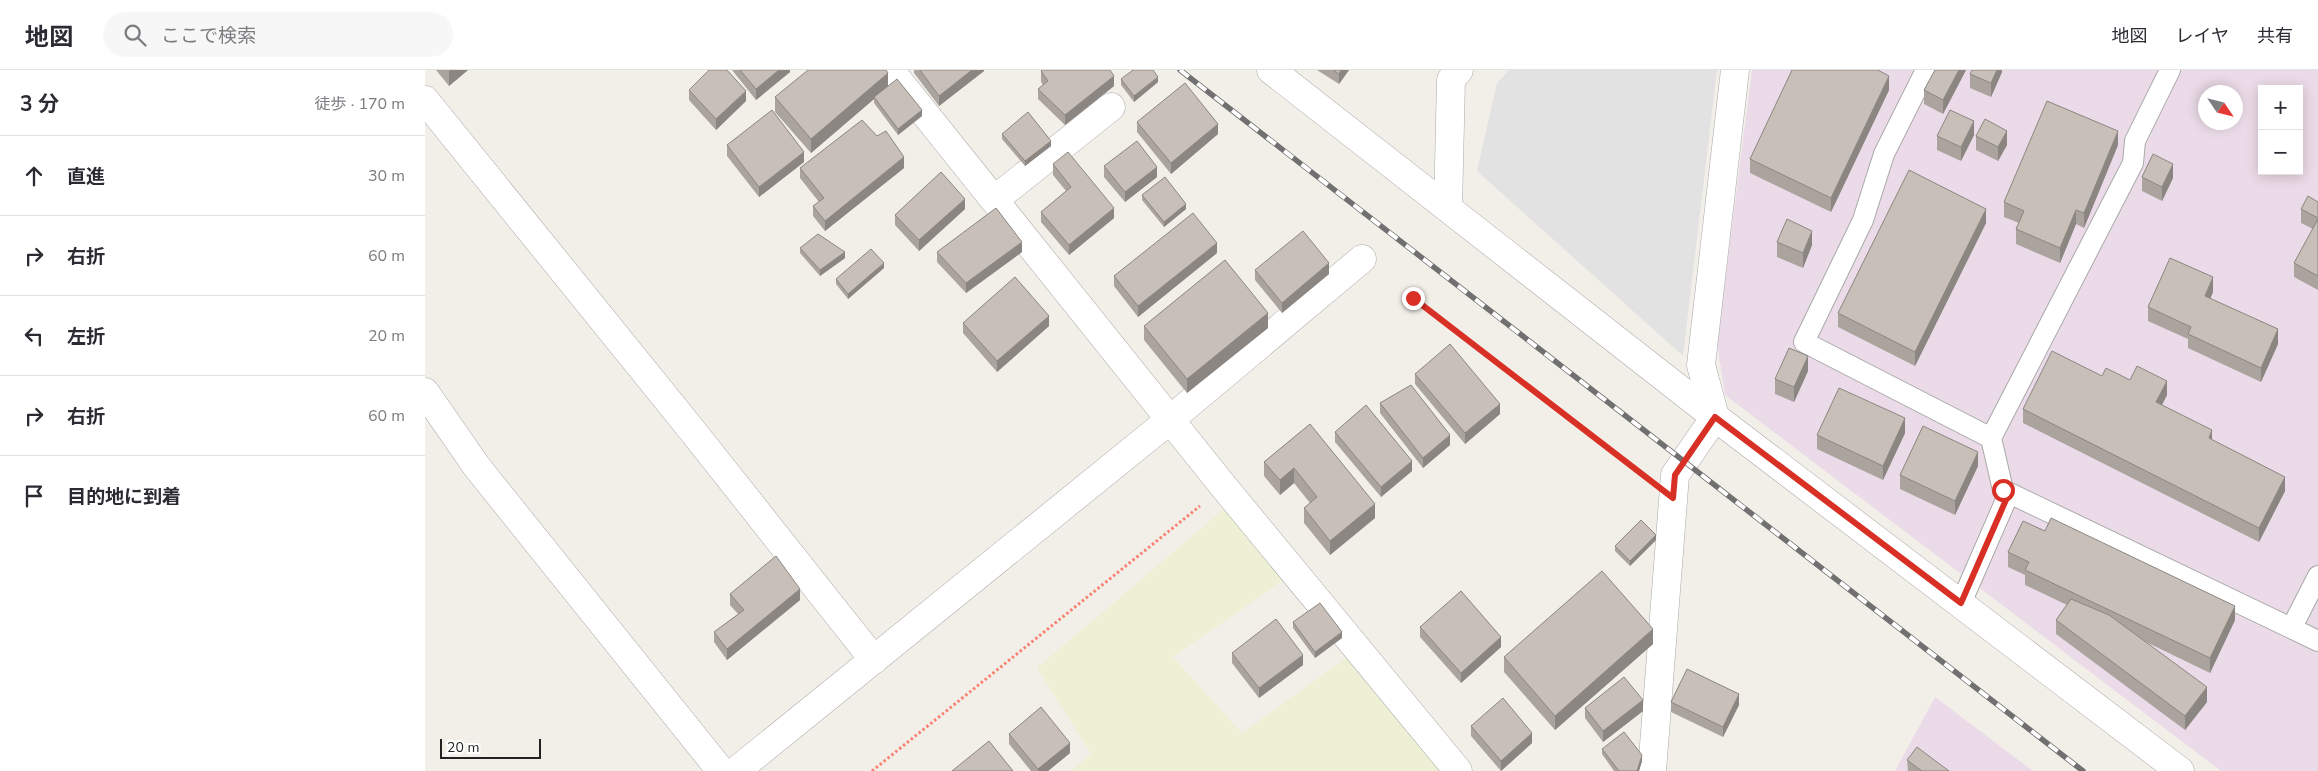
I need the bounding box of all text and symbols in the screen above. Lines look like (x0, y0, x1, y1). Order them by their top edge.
search box (103, 12, 453, 57)
text: 地図 (25, 21, 73, 53)
icon: search (121, 21, 149, 49)
text: ここで検索 (161, 23, 256, 49)
text: 地図 (2112, 24, 2148, 48)
text: レイヤ (2176, 24, 2229, 48)
text: 共有 (2257, 24, 2293, 48)
north arrow (2198, 85, 2243, 130)
map controls (2258, 85, 2303, 175)
button: + (2258, 85, 2303, 130)
text: 3 分 (20, 90, 59, 118)
text: 徒歩 · 170 m (315, 93, 405, 115)
button: − (2258, 130, 2303, 175)
icon: ahead (20, 162, 48, 190)
text: 直進 (67, 164, 105, 190)
text: 30 m (368, 165, 405, 187)
icon: right (20, 242, 48, 270)
text: 右折 (67, 244, 105, 270)
text: 60 m (368, 245, 405, 267)
route end (1402, 287, 1425, 310)
icon: left (20, 322, 48, 350)
text: 左折 (67, 324, 105, 350)
text: 20 m (368, 325, 405, 347)
icon: right (20, 402, 48, 430)
text: 右折 (67, 404, 105, 430)
text: 60 m (368, 405, 405, 427)
route start (1992, 479, 2015, 502)
icon: arrive (20, 482, 48, 510)
text: 目的地に到着 (67, 484, 181, 510)
scale bar (440, 736, 541, 759)
text: 20 m (447, 738, 479, 757)

